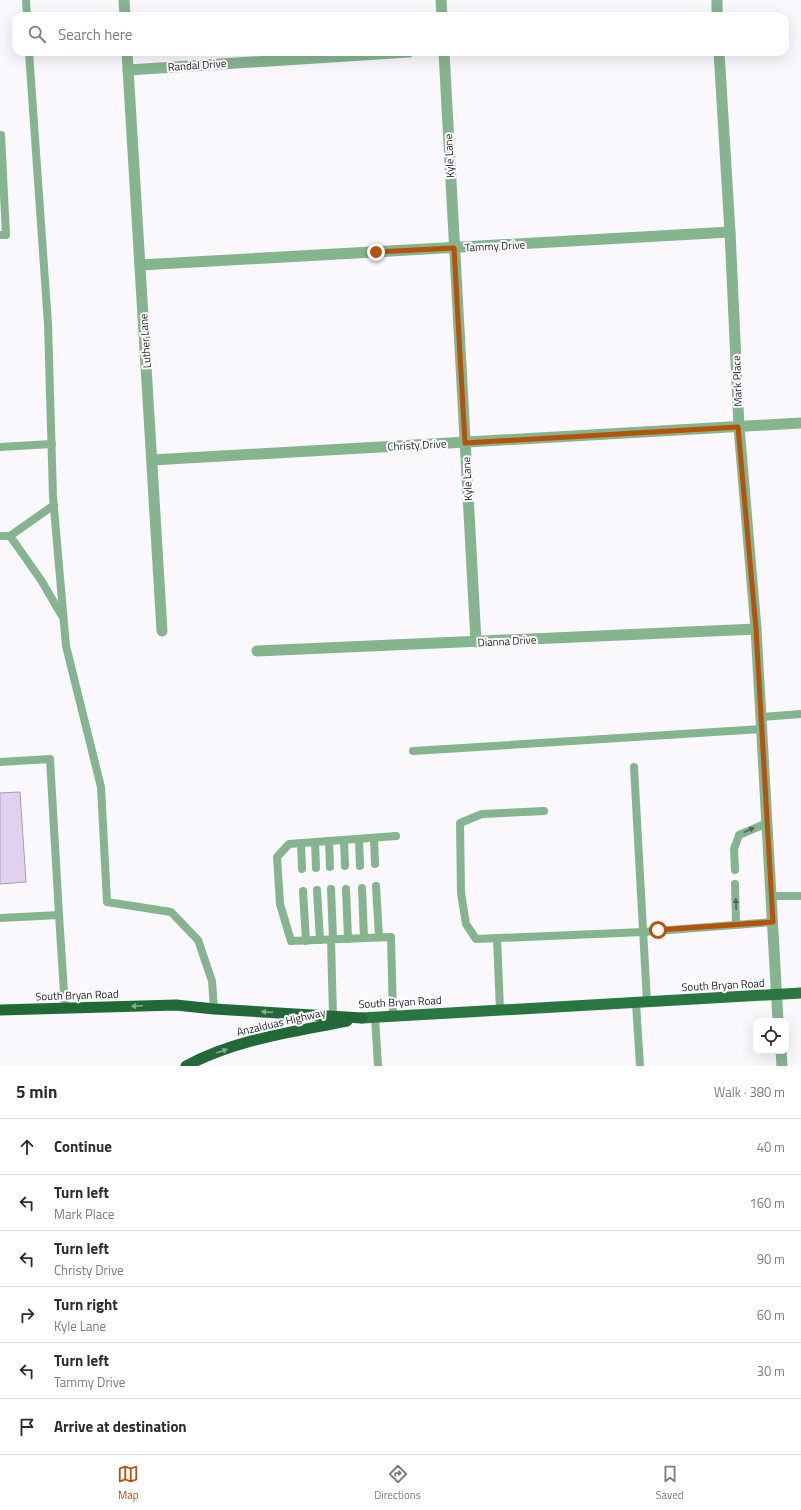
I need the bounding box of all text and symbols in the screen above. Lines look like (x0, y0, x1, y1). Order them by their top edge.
search box (12, 12, 789, 56)
icon: search (26, 23, 48, 45)
text: Search here (58, 23, 132, 46)
street label: Randal Drive (167, 55, 227, 75)
street label: Kyle Lane (440, 133, 458, 178)
street label: Tammy Drive (464, 236, 526, 256)
route end (367, 243, 385, 261)
street label: Luther Lane (135, 313, 155, 369)
street label: Mark Place (728, 355, 746, 407)
street label: Christy Drive (387, 435, 447, 455)
street label: Kyle Lane (458, 456, 476, 501)
street label: Dianna Drive (477, 631, 537, 651)
one-way arrow (744, 827, 756, 833)
one-way arrow (732, 898, 739, 910)
route start (649, 921, 667, 939)
street label: South Bryan Road (681, 975, 765, 995)
street label: South Bryan Road (35, 986, 119, 1004)
street label: South Bryan Road (358, 992, 442, 1012)
one-way arrow (130, 1003, 143, 1009)
street label: Anzalduas Highway (235, 1004, 328, 1040)
one-way arrow (261, 1009, 273, 1016)
map controls (753, 1018, 789, 1054)
button: locate (753, 1018, 789, 1054)
one-way arrow (216, 1047, 228, 1053)
text: 5 min (16, 1079, 57, 1105)
text: Walk · 380 m (714, 1082, 785, 1102)
text: Continue (54, 1135, 112, 1158)
icon: ahead (16, 1136, 38, 1158)
text: 40 m (757, 1137, 785, 1157)
text: Turn left (54, 1181, 109, 1204)
icon: left (16, 1192, 38, 1214)
text: 160 m (749, 1193, 785, 1213)
text: Mark Place (54, 1204, 114, 1224)
text: Turn left (54, 1237, 109, 1260)
icon: left (16, 1248, 38, 1270)
text: 90 m (757, 1249, 785, 1269)
text: Christy Drive (54, 1260, 124, 1280)
text: Turn right (54, 1293, 118, 1316)
icon: right (16, 1304, 38, 1326)
text: 60 m (757, 1305, 785, 1325)
text: Kyle Lane (54, 1316, 106, 1336)
text: Turn left (54, 1349, 109, 1372)
icon: left (16, 1360, 38, 1382)
text: 30 m (757, 1361, 785, 1381)
text: Tammy Drive (54, 1372, 125, 1392)
text: Arrive at destination (54, 1415, 187, 1438)
icon: arrive (16, 1416, 38, 1438)
tab: Map (117, 1463, 139, 1503)
tab: Directions (374, 1463, 421, 1503)
tab: Saved (656, 1463, 684, 1503)

